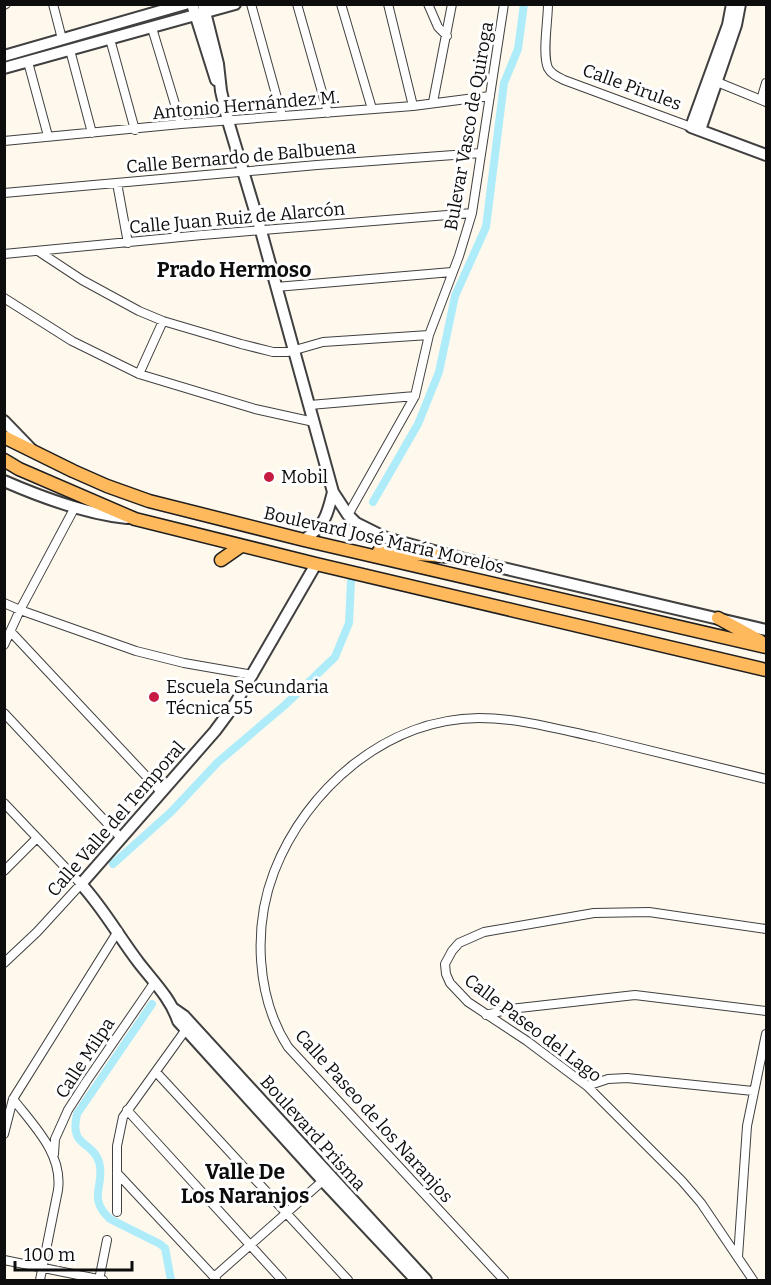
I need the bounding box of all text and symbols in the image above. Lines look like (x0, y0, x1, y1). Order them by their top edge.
street label: Bulevar Vasco de Quiroga (440, 20, 498, 232)
street label: Calle Pirules (580, 59, 684, 115)
street label: Antonio Hernández M. (151, 86, 341, 124)
street label: Calle Bernardo de Balbuena (125, 136, 357, 178)
street label: Calle Juan Ruiz de Alarcón (128, 198, 346, 238)
district label: Prado Hermoso (157, 257, 311, 283)
place label: Mobil (281, 466, 328, 488)
marker: Mobil (262, 470, 276, 484)
street label: Boulevard José María Morelos (262, 502, 506, 578)
place label: Escuela Secundaria Técnica 55 (166, 676, 329, 719)
marker: Escuela Secundaria Técnica 55 (147, 690, 161, 704)
street label: Calle Valle del Temporal (42, 737, 190, 901)
street label: Calle Paseo del Lago (460, 969, 606, 1087)
street label: Calle Milpa (51, 1013, 119, 1103)
street label: Calle Paseo de los Naranjos (290, 1025, 458, 1207)
street label: Boulevard Prisma (255, 1071, 371, 1195)
district label: Valle De Los Naranjos (181, 1159, 309, 1209)
scale bar (15, 1234, 132, 1272)
text: 100 m (24, 1244, 75, 1266)

